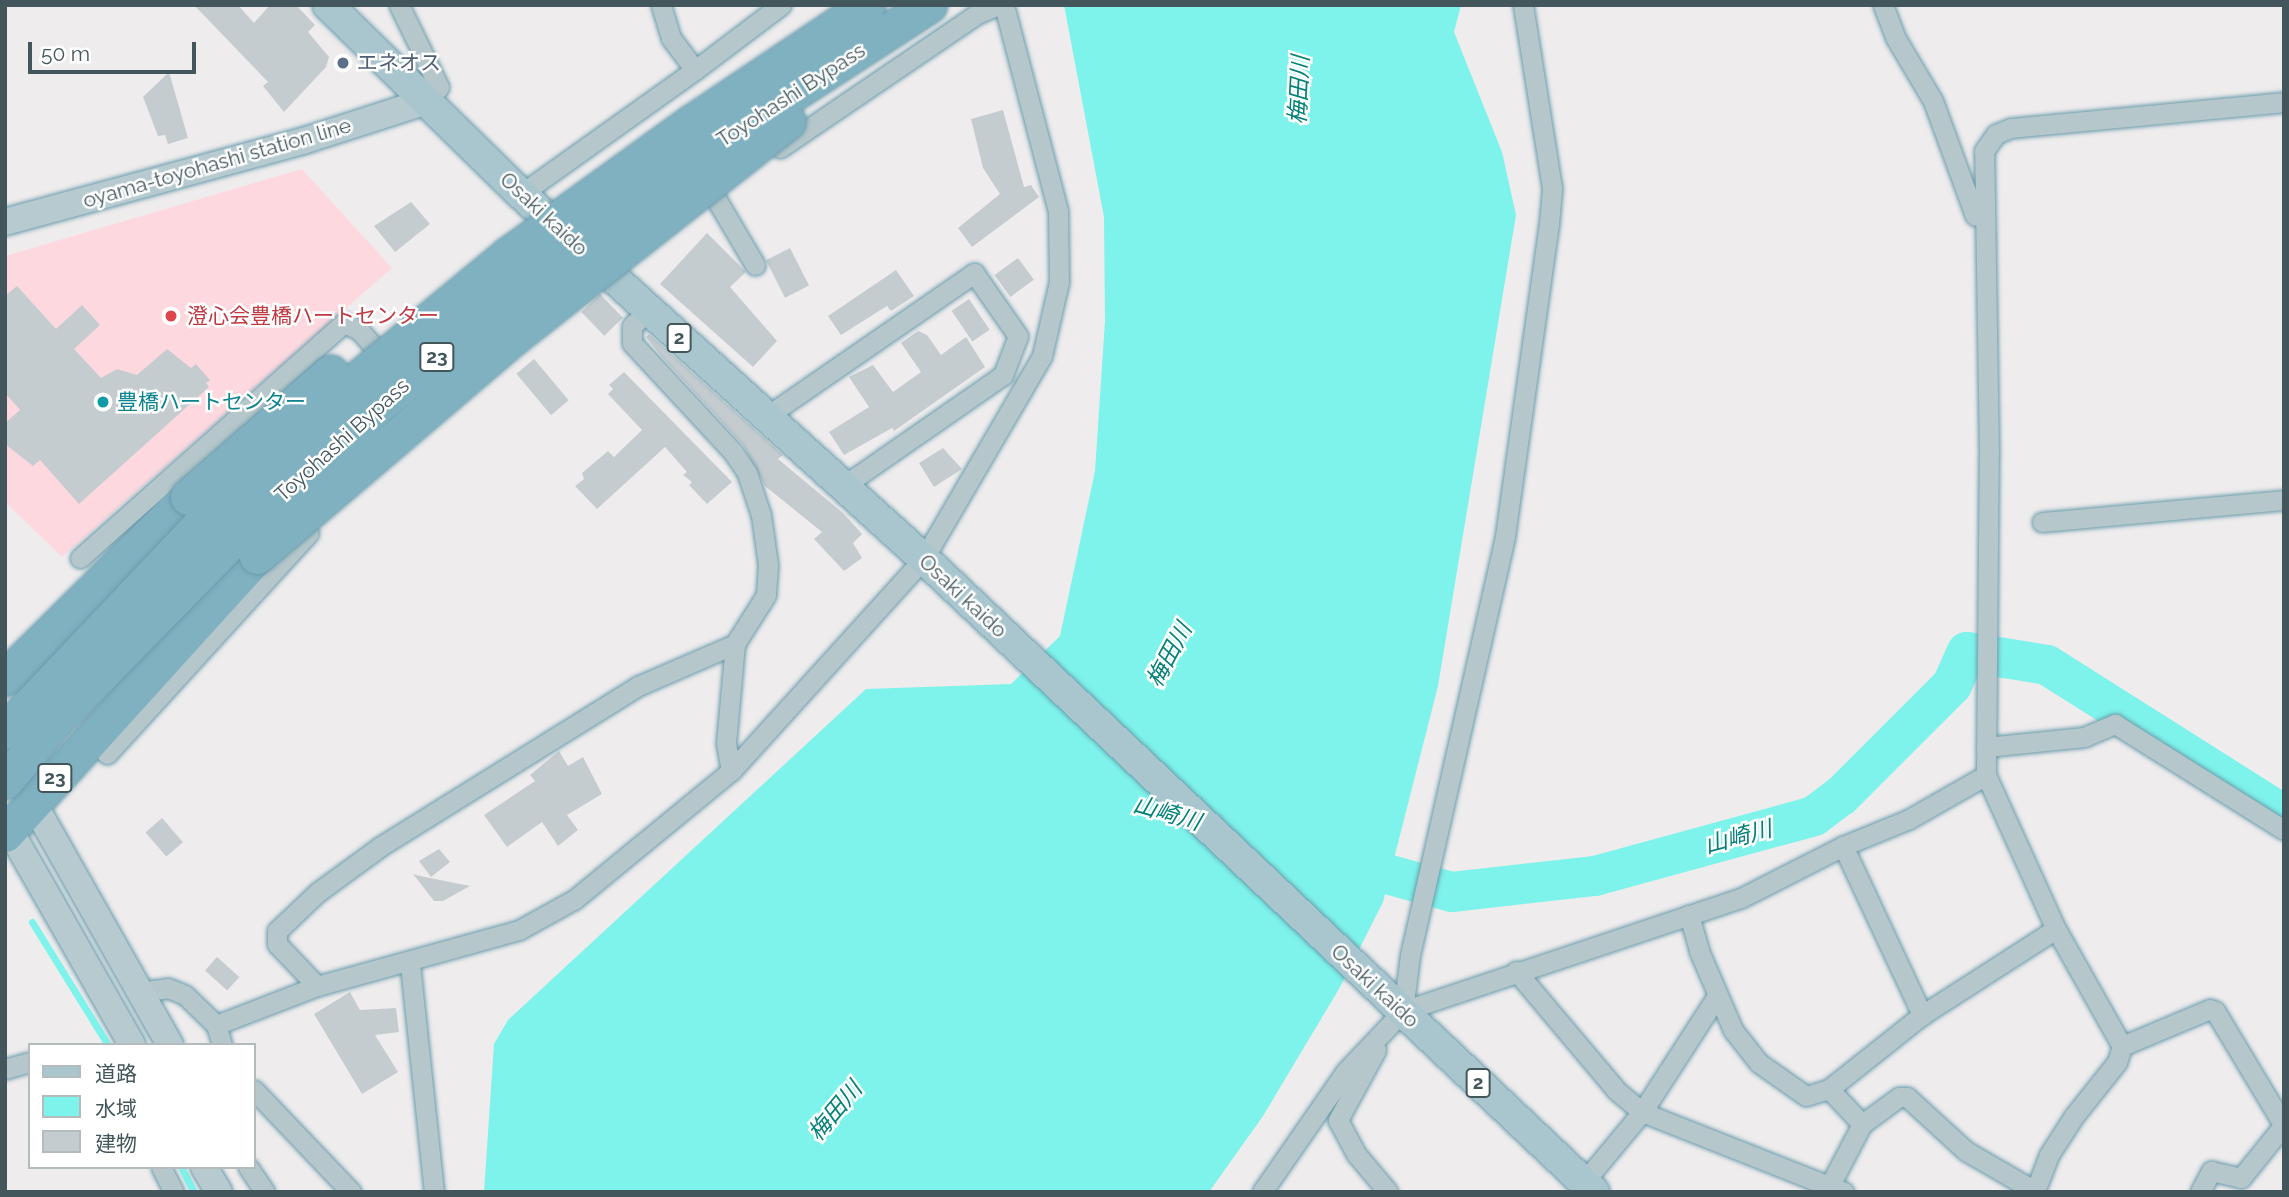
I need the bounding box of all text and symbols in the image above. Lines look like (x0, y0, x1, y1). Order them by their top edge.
scale bar (32, 28, 200, 72)
street label: Toyohashi Bypass (712, 38, 870, 152)
text: 50 m (41, 41, 90, 66)
place label: エネオス (357, 50, 441, 76)
marker: エネオス (335, 55, 351, 71)
water label: 梅田川 (1283, 55, 1315, 125)
street label: oyama-toyohashi station line (80, 113, 354, 213)
street label: Osaki kaido (495, 167, 593, 261)
place label: 澄心会豊橋ハートセンター (187, 303, 439, 329)
marker: 澄心会豊橋ハートセンター (161, 306, 181, 326)
road number: 2 (665, 322, 693, 354)
road number: 23 (418, 342, 456, 372)
street label: Toyohashi Bypass (270, 373, 414, 507)
place label: 豊橋ハートセンター (117, 389, 306, 415)
marker: 豊橋ハートセンター (95, 394, 111, 410)
street label: Osaki kaido (914, 549, 1012, 643)
water label: 梅田川 (1141, 618, 1197, 692)
road number: 23 (36, 762, 74, 793)
water label: 山崎川 (1130, 790, 1204, 836)
water label: 山崎川 (1701, 815, 1775, 859)
street label: Osaki kaido (1326, 939, 1424, 1033)
legend (28, 1043, 256, 1169)
text: 道路 (95, 1061, 137, 1086)
road number: 2 (1464, 1068, 1492, 1098)
water label: 梅田川 (802, 1076, 868, 1146)
text: 水域 (95, 1096, 137, 1121)
text: 建物 (95, 1131, 137, 1156)

